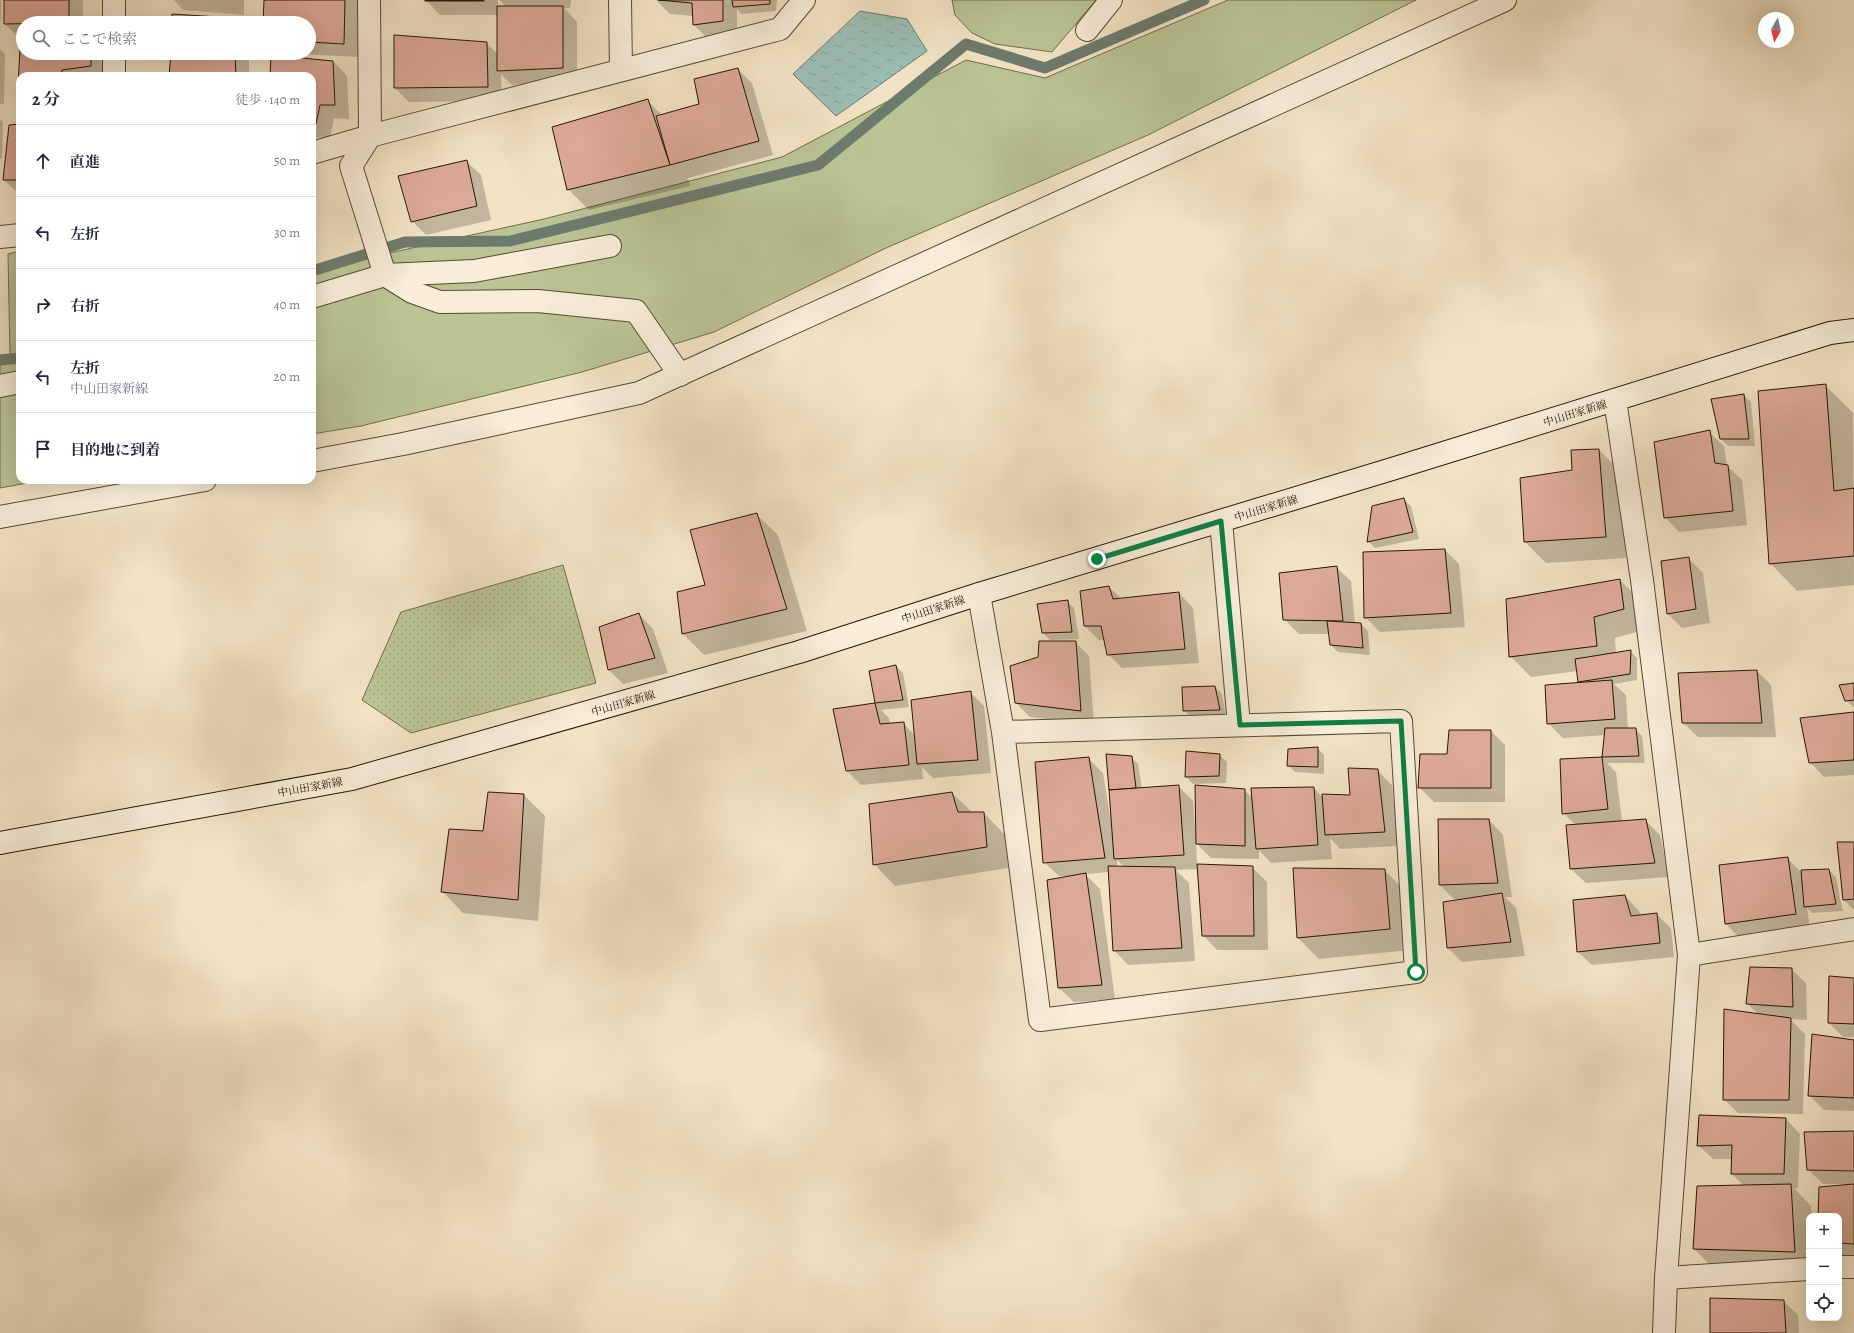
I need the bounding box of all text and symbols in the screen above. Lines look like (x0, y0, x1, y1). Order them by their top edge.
north arrow (1758, 12, 1794, 48)
search box (16, 16, 316, 60)
icon: search (30, 27, 52, 49)
text: ここで検索 (62, 29, 137, 49)
text: 2 分 (32, 88, 60, 111)
text: 徒歩 · 140 m (236, 91, 300, 108)
icon: ahead (32, 150, 54, 172)
text: 直進 (70, 152, 100, 172)
text: 50 m (274, 152, 300, 169)
icon: left (32, 222, 54, 244)
text: 左折 (70, 224, 100, 244)
text: 30 m (274, 224, 300, 241)
icon: right (32, 294, 54, 316)
text: 右折 (70, 296, 100, 316)
text: 40 m (274, 296, 300, 313)
text: 左折 (70, 358, 100, 378)
icon: left (32, 366, 54, 388)
text: 20 m (274, 368, 300, 385)
text: 中山田家新線 (70, 380, 148, 397)
street label: 中山田家新線 (1541, 397, 1609, 430)
icon: arrive (32, 438, 54, 460)
text: 目的地に到着 (70, 440, 160, 460)
street label: 中山田家新線 (1232, 492, 1300, 525)
route end (1088, 550, 1106, 568)
street label: 中山田家新線 (899, 592, 967, 627)
street label: 中山田家新線 (589, 687, 657, 720)
street label: 中山田家新線 (276, 774, 344, 801)
route start (1407, 963, 1425, 981)
map controls (1806, 1213, 1842, 1321)
button: + (1806, 1213, 1842, 1249)
button: − (1806, 1249, 1842, 1285)
button: locate (1806, 1285, 1842, 1321)

